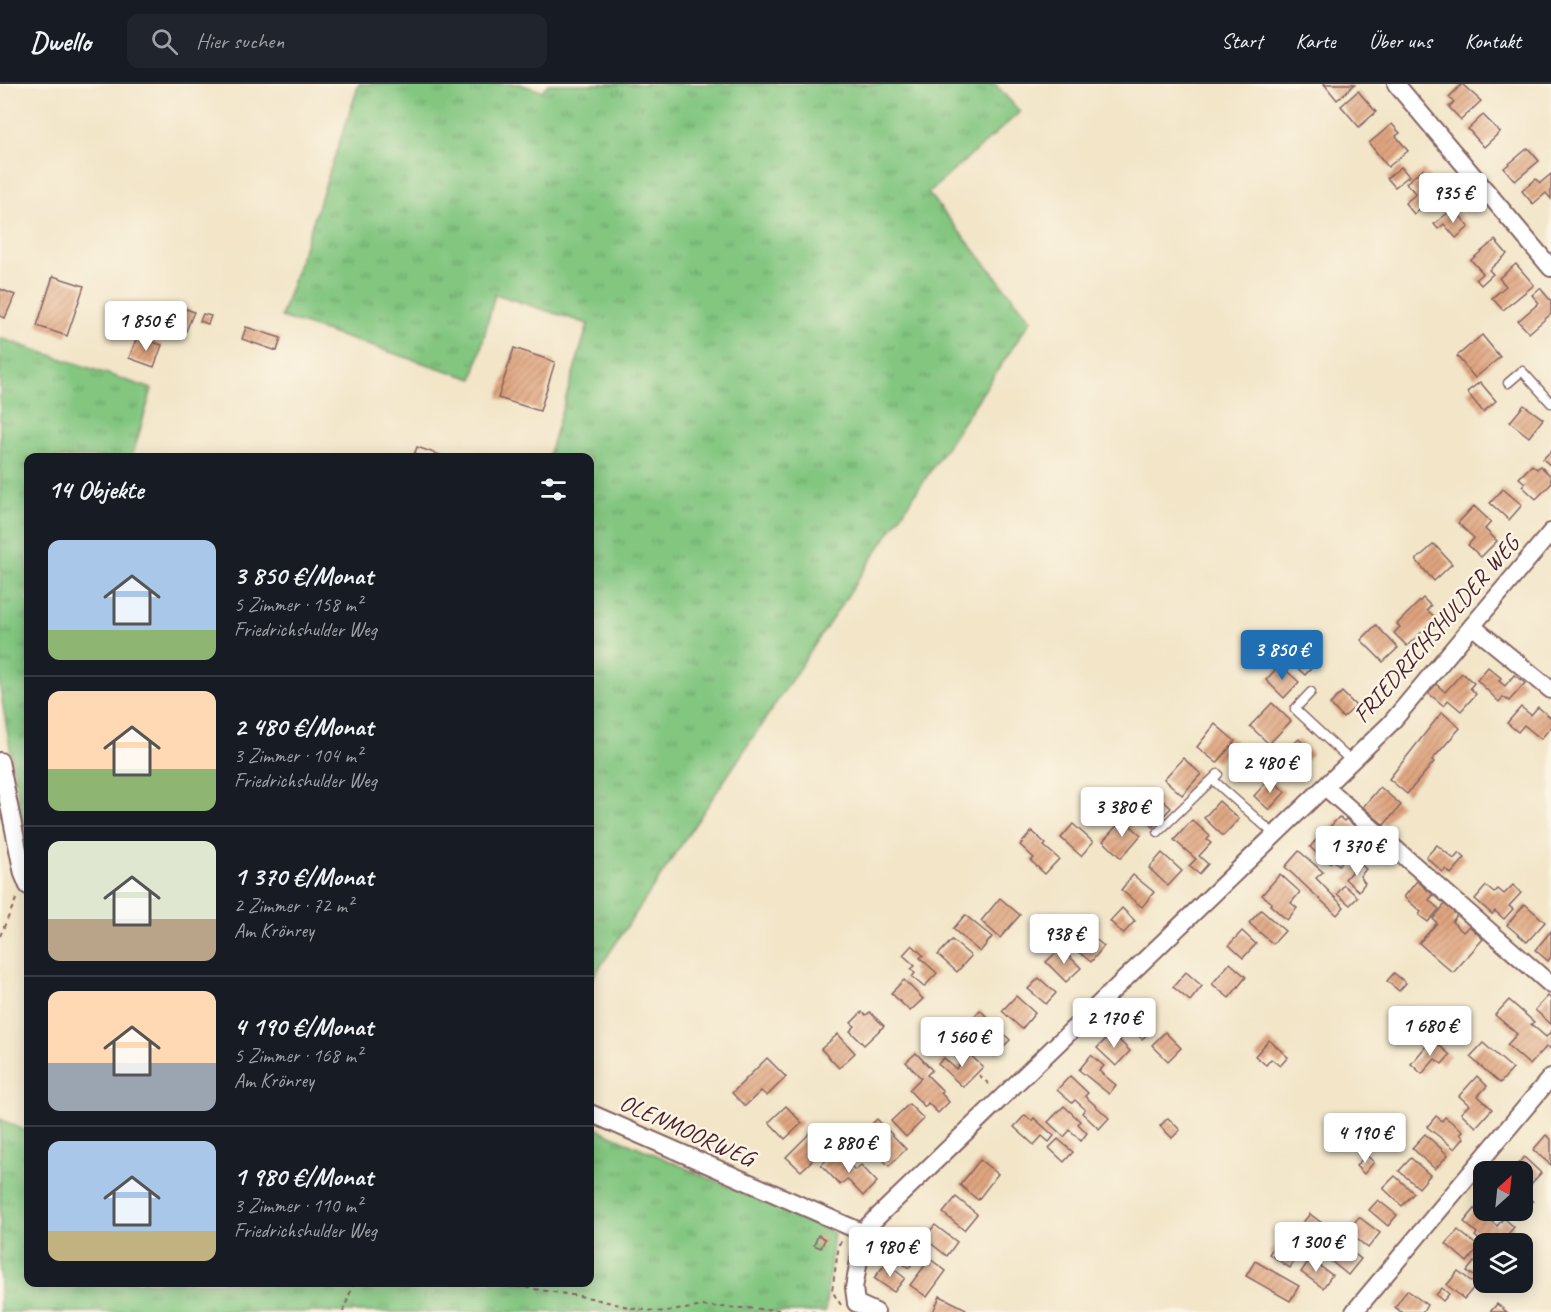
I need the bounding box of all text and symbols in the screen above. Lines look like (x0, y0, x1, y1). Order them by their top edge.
search box (127, 14, 547, 68)
text: Dwello (30, 24, 91, 59)
icon: search (148, 25, 181, 58)
text: Hier suchen (196, 27, 284, 55)
text: Start (1221, 28, 1262, 54)
text: Karte (1295, 28, 1336, 54)
text: Über uns (1369, 28, 1432, 54)
text: Kontakt (1465, 28, 1521, 54)
pin: 935 € (1411, 173, 1495, 224)
text: 935 € (1433, 180, 1473, 205)
pin: 1 850 € (91, 301, 201, 352)
text: 1 850 € (119, 308, 173, 333)
text: 14 Objekte (48, 473, 144, 506)
icon: filters (537, 473, 570, 506)
street label: FRIEDRICHSHULDER WEG (1346, 527, 1527, 729)
text: 3 850 €/Monat (234, 559, 373, 592)
icon: home (96, 564, 168, 636)
text: 5 Zimmer · 158 m² (234, 592, 362, 617)
text: Friedrichshulder Weg (234, 617, 377, 642)
pin: 3 850 € (1227, 630, 1337, 681)
text: 3 850 € (1255, 637, 1309, 662)
text: 2 480 €/Monat (234, 710, 373, 743)
icon: home (96, 715, 168, 787)
text: 3 Zimmer · 104 m² (234, 743, 362, 768)
pin: 2 480 € (1215, 743, 1325, 794)
text: 2 480 € (1243, 750, 1297, 775)
text: Friedrichshulder Weg (234, 768, 377, 793)
pin: 3 380 € (1067, 787, 1177, 838)
text: 3 380 € (1095, 794, 1149, 819)
pin: 1 370 € (1302, 826, 1412, 877)
text: 1 370 € (1330, 833, 1384, 858)
text: 1 370 €/Monat (234, 860, 373, 893)
icon: home (96, 865, 168, 937)
text: 2 Zimmer · 72 m² (234, 893, 353, 918)
pin: 938 € (1022, 914, 1106, 965)
text: Am Krönrey (234, 918, 314, 943)
text: 938 € (1044, 921, 1084, 946)
pin: 2 170 € (1059, 998, 1169, 1049)
text: 2 170 € (1087, 1005, 1141, 1030)
pin: 1 680 € (1375, 1006, 1485, 1057)
text: 4 190 €/Monat (234, 1010, 373, 1043)
text: 1 680 € (1402, 1013, 1458, 1038)
icon: home (96, 1015, 168, 1087)
pin: 1 560 € (907, 1017, 1017, 1068)
text: 1 560 € (935, 1024, 989, 1049)
text: 5 Zimmer · 168 m² (234, 1043, 362, 1068)
text: Am Krönrey (234, 1068, 314, 1093)
street label: OLENMOORWEG (615, 1087, 762, 1174)
pin: 4 190 € (1310, 1113, 1420, 1164)
text: 4 190 € (1338, 1120, 1392, 1145)
pin: 2 880 € (794, 1123, 904, 1174)
text: 2 880 € (822, 1130, 876, 1155)
text: 1 980 €/Monat (234, 1160, 373, 1193)
north arrow (1473, 1161, 1533, 1221)
map controls (1473, 1161, 1533, 1293)
icon: home (96, 1165, 168, 1237)
text: 3 Zimmer · 110 m² (234, 1193, 362, 1218)
text: Friedrichshulder Weg (234, 1218, 377, 1243)
pin: 1 300 € (1261, 1222, 1371, 1273)
pin: 1 980 € (835, 1227, 945, 1278)
text: 1 300 € (1289, 1229, 1343, 1254)
button: layers (1473, 1233, 1533, 1293)
text: 1 980 € (863, 1234, 917, 1259)

